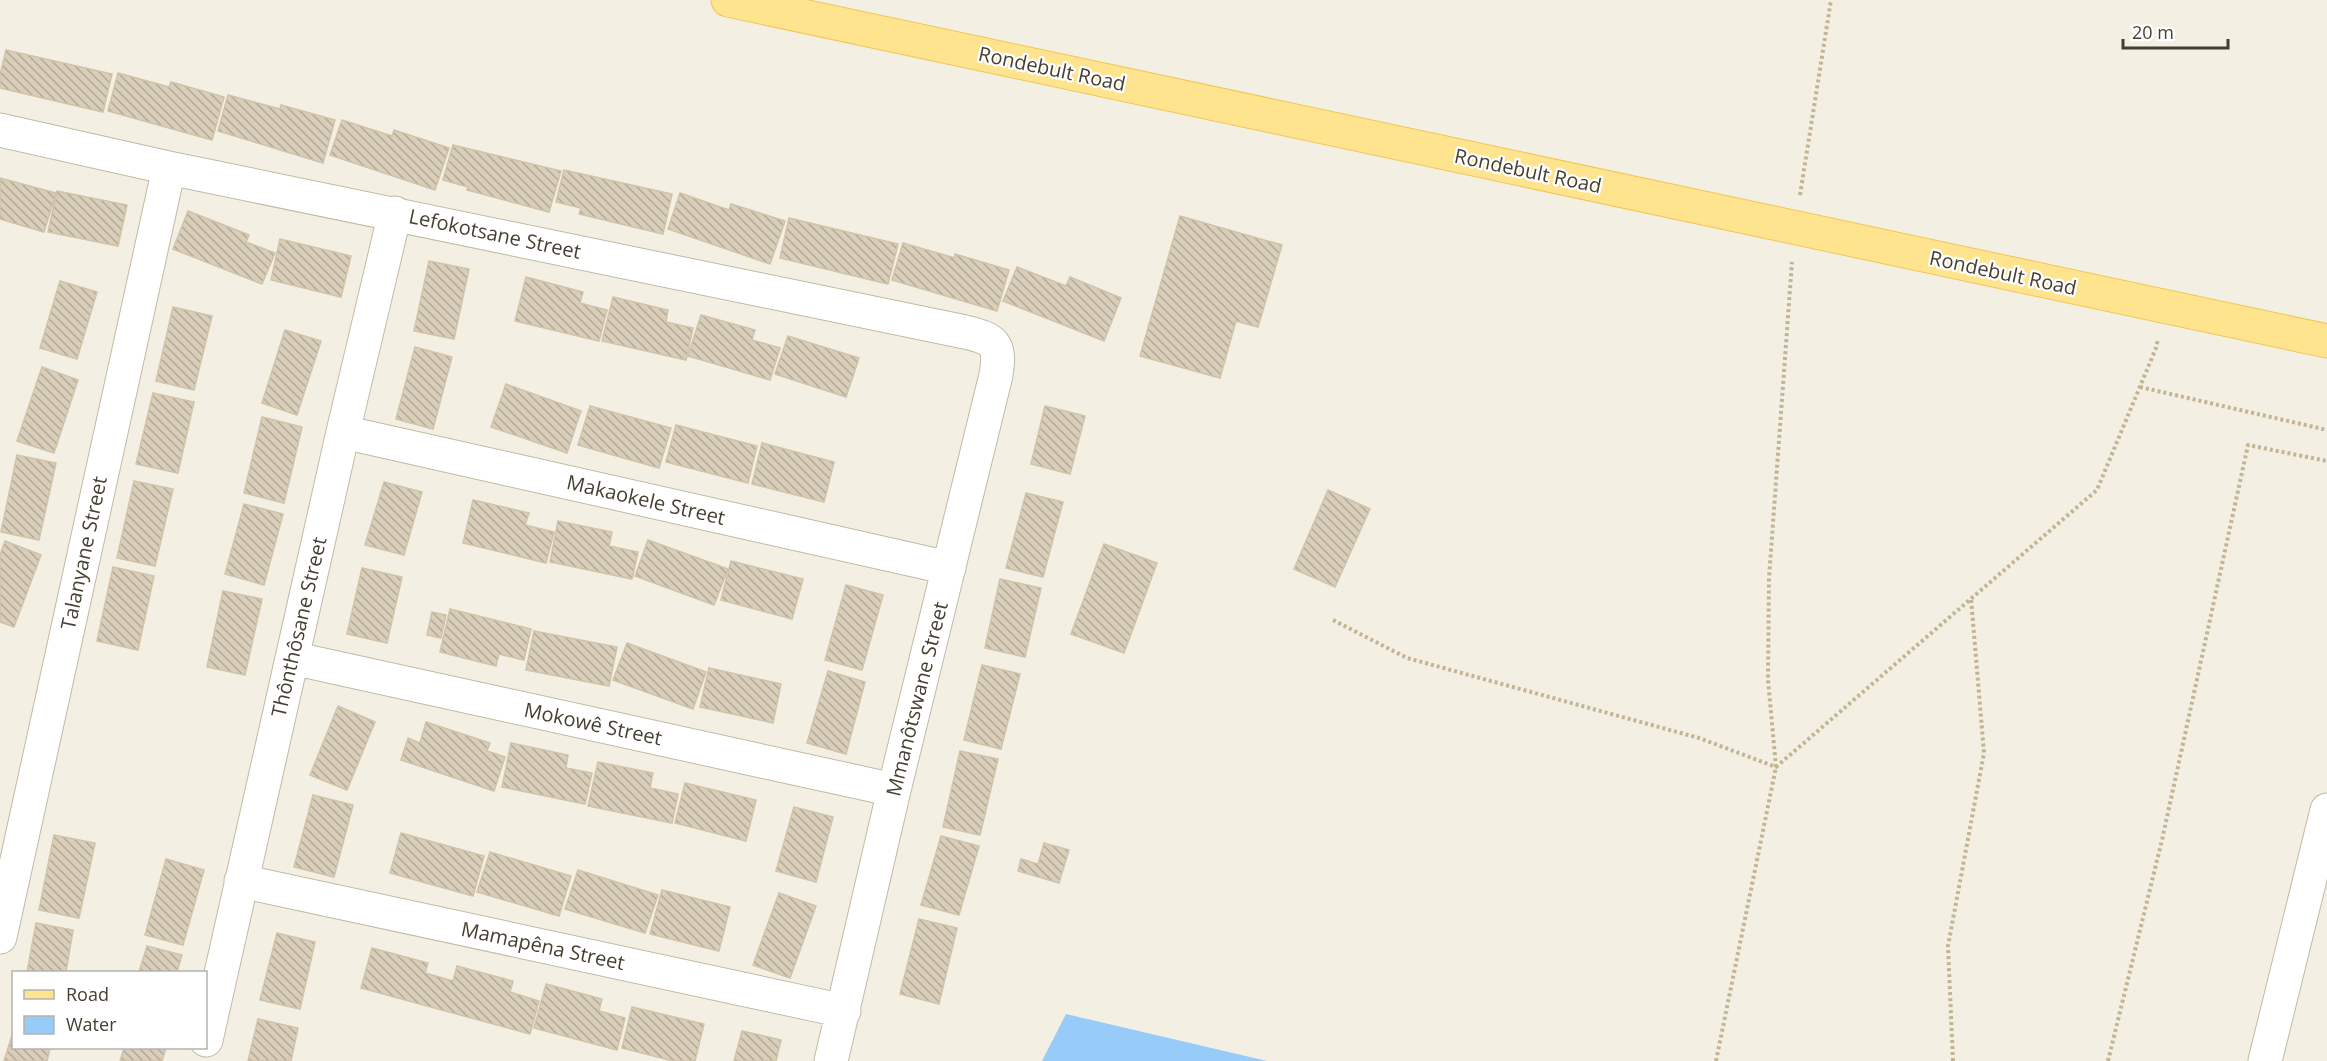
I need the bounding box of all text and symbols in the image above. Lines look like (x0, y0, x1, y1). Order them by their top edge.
scale bar (2123, 12, 2228, 50)
text: 20 m (2132, 20, 2174, 44)
street label: Rondebult Road (976, 40, 1128, 97)
street label: Rondebult Road (1452, 142, 1604, 199)
street label: Lefokotsane Street (407, 202, 584, 265)
street label: Rondebult Road (1927, 244, 2079, 301)
street label: Makaokele Street (564, 468, 728, 531)
street label: Talanyane Street (54, 474, 113, 632)
street label: Thônthôsane Street (265, 534, 332, 720)
street label: Mmanôtswane Street (879, 599, 954, 799)
street label: Mokowê Street (522, 696, 665, 751)
street label: Mamapêna Street (459, 915, 627, 976)
legend (12, 971, 207, 1049)
text: Road (66, 982, 109, 1006)
text: Water (66, 1012, 117, 1036)

